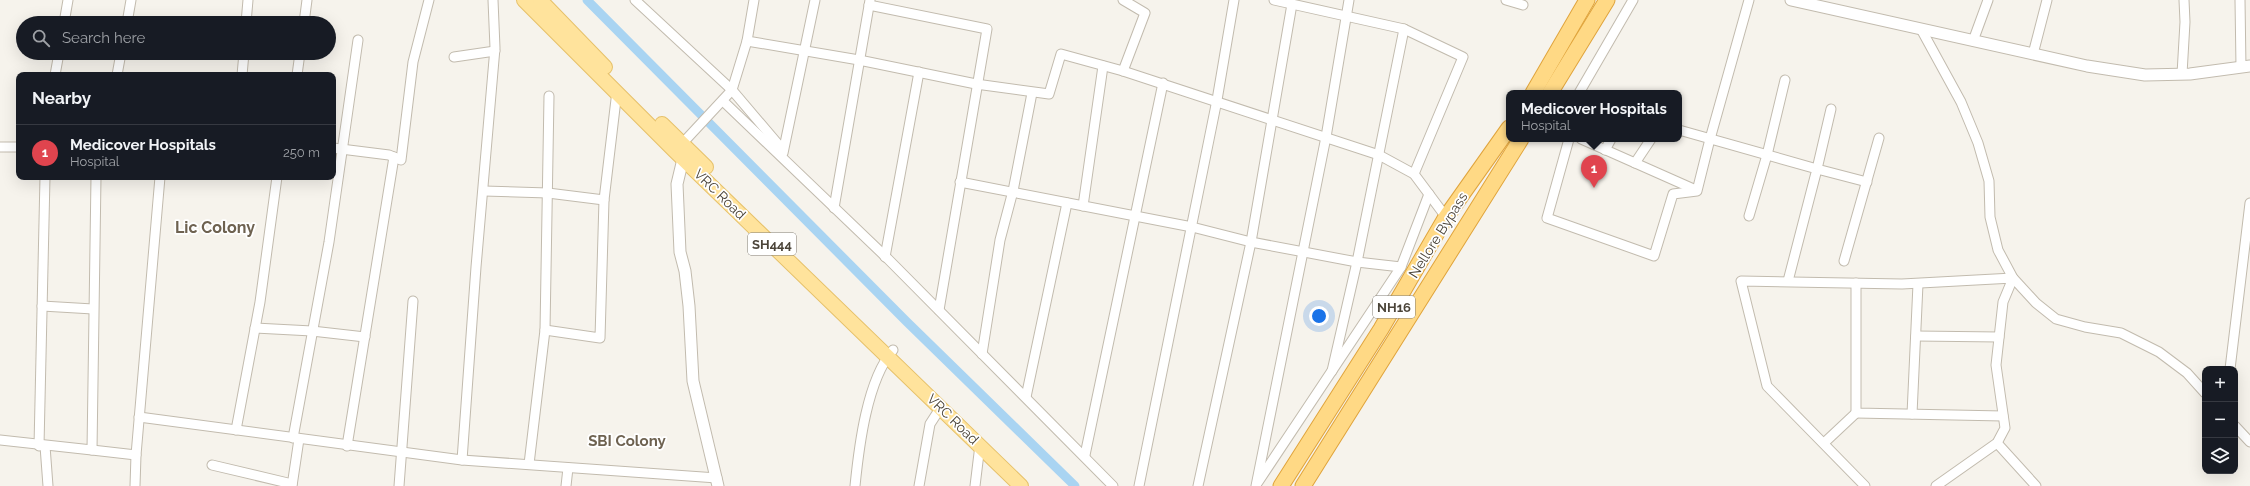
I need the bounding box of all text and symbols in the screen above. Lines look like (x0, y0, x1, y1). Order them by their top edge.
search box (16, 16, 336, 60)
icon: search (30, 27, 52, 49)
text: Search here (62, 29, 145, 47)
text: Nearby (32, 88, 91, 108)
popup (1506, 90, 1682, 142)
text: Medicover Hospitals (1521, 100, 1667, 118)
text: Hospital (1521, 118, 1570, 133)
text: Medicover Hospitals (70, 136, 216, 154)
text: 1 (42, 145, 48, 160)
text: 250 m (283, 145, 320, 160)
text: Hospital (70, 154, 119, 169)
pin: 1 (1581, 155, 1607, 188)
street label: VRC Road (691, 166, 749, 222)
street label: Nellore Bypass (1405, 189, 1471, 281)
district label: Lic Colony (175, 218, 255, 237)
road number: SH444 (748, 233, 796, 255)
road number: NH16 (1373, 296, 1415, 318)
your location (1309, 306, 1329, 326)
map controls (2202, 366, 2238, 474)
button: + (2202, 366, 2238, 402)
street label: VRC Road (924, 391, 982, 447)
button: − (2202, 402, 2238, 438)
district label: SBI Colony (588, 432, 667, 450)
button: layers (2202, 438, 2238, 474)

